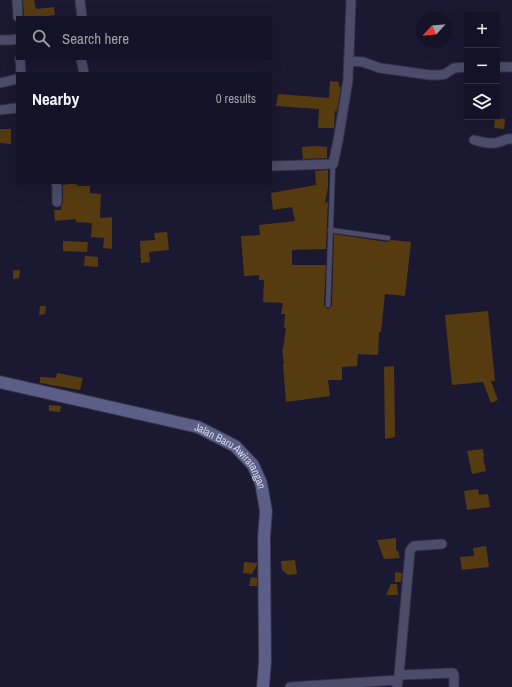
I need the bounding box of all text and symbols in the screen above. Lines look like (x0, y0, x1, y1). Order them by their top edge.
north arrow (416, 12, 452, 48)
map controls (464, 12, 500, 120)
button: + (464, 12, 500, 48)
search box (16, 16, 272, 60)
icon: search (30, 27, 52, 49)
text: Search here (62, 28, 129, 49)
button: − (464, 48, 500, 84)
button: layers (464, 84, 500, 120)
text: Nearby (32, 87, 79, 110)
text: 0 results (216, 90, 256, 107)
street label: Jalan Baru Awirarangan (193, 419, 269, 490)

